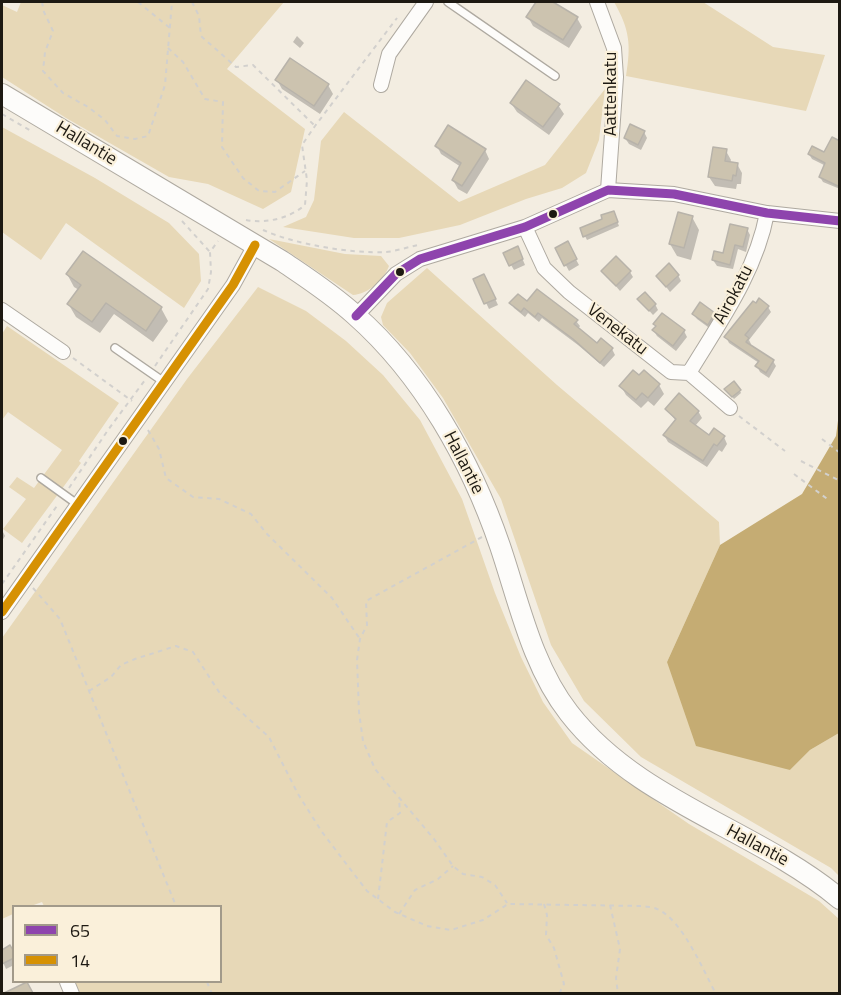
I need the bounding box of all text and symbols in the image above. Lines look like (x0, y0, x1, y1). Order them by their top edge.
street label: Aattenkatu (601, 52, 623, 136)
street label: Hallantie (52, 117, 120, 171)
unlabelled marker (547, 208, 559, 220)
street label: Airokatu (710, 262, 758, 328)
unlabelled marker (394, 266, 406, 278)
street label: Venekatu (582, 300, 652, 360)
street label: Hallantie (438, 428, 488, 498)
unlabelled marker (117, 435, 129, 447)
street label: Hallantie (722, 821, 792, 871)
legend (12, 905, 222, 983)
text: 65 (70, 917, 90, 944)
text: 14 (70, 947, 90, 974)

